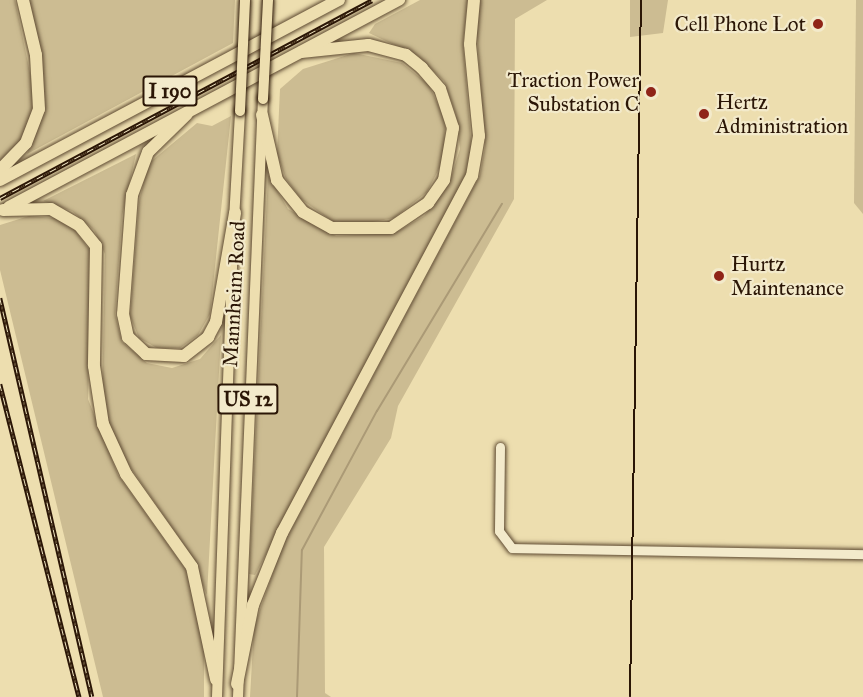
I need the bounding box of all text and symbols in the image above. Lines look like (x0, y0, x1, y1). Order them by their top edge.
place label: Cell Phone Lot (674, 11, 806, 37)
marker: Cell Phone Lot (811, 17, 825, 31)
place label: Traction Power Substation C (507, 67, 639, 117)
road number: I 190 (142, 74, 198, 108)
marker: Traction Power Substation C (644, 85, 658, 99)
place label: Hertz Administration (716, 89, 848, 139)
marker: Hertz Administration (697, 107, 711, 121)
street label: Mannheim Road (218, 220, 250, 368)
place label: Hurtz Maintenance (731, 251, 844, 301)
marker: Hurtz Maintenance (712, 269, 726, 283)
road number: US 12 (216, 382, 280, 416)

